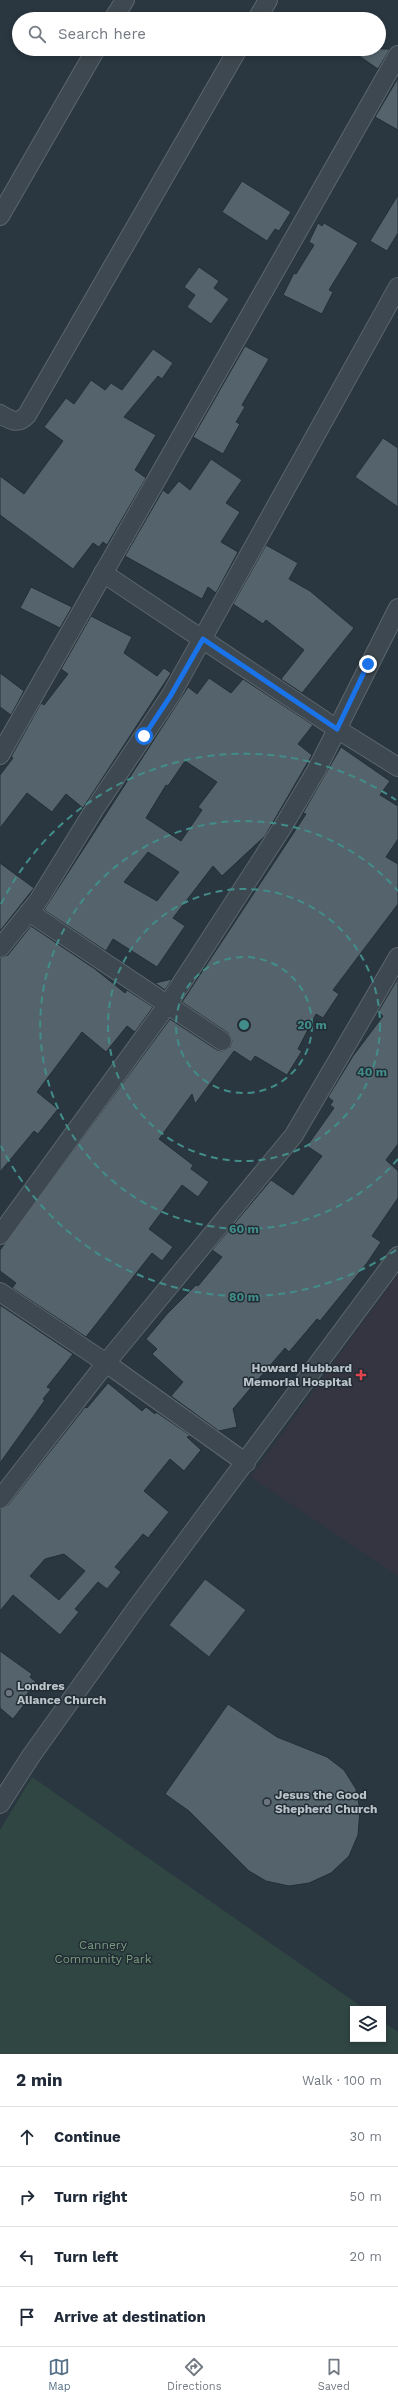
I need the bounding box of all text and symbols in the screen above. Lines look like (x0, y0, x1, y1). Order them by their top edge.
search box (12, 12, 386, 56)
icon: search (26, 23, 48, 45)
text: Search here (58, 25, 146, 43)
route end (359, 655, 377, 673)
route start (135, 727, 153, 745)
centre of rings (237, 1018, 251, 1032)
text: 20 m (297, 1018, 327, 1032)
text: 40 m (357, 1065, 387, 1079)
text: 60 m (229, 1222, 259, 1236)
text: 80 m (229, 1290, 259, 1304)
place label: Howard Hubbard Memorial Hospital (243, 1361, 352, 1389)
marker: Howard Hubbard Memorial Hospital (355, 1369, 367, 1381)
place label: Londres Aliance Church (17, 1679, 106, 1707)
marker: Londres Aliance Church (4, 1688, 14, 1698)
place label: Jesus the Good Shepherd Church (275, 1788, 377, 1816)
marker: Jesus the Good Shepherd Church (262, 1797, 272, 1807)
park label: Cannery Community Park (54, 1938, 152, 1966)
map controls (350, 2006, 386, 2042)
button: layers (350, 2006, 386, 2042)
text: 2 min (16, 2070, 62, 2090)
text: Walk · 100 m (302, 2073, 382, 2088)
icon: ahead (16, 2126, 38, 2148)
text: Continue (54, 2128, 121, 2146)
text: 30 m (350, 2129, 382, 2144)
icon: right (16, 2186, 38, 2208)
text: Turn right (54, 2188, 127, 2206)
text: 50 m (350, 2189, 382, 2204)
icon: left (16, 2246, 38, 2268)
text: Turn left (54, 2248, 118, 2266)
text: 20 m (350, 2249, 382, 2264)
icon: arrive (16, 2306, 38, 2328)
text: Arrive at destination (54, 2308, 206, 2326)
tab: Map (48, 2356, 71, 2393)
tab: Directions (167, 2356, 221, 2393)
tab: Saved (318, 2356, 350, 2393)

